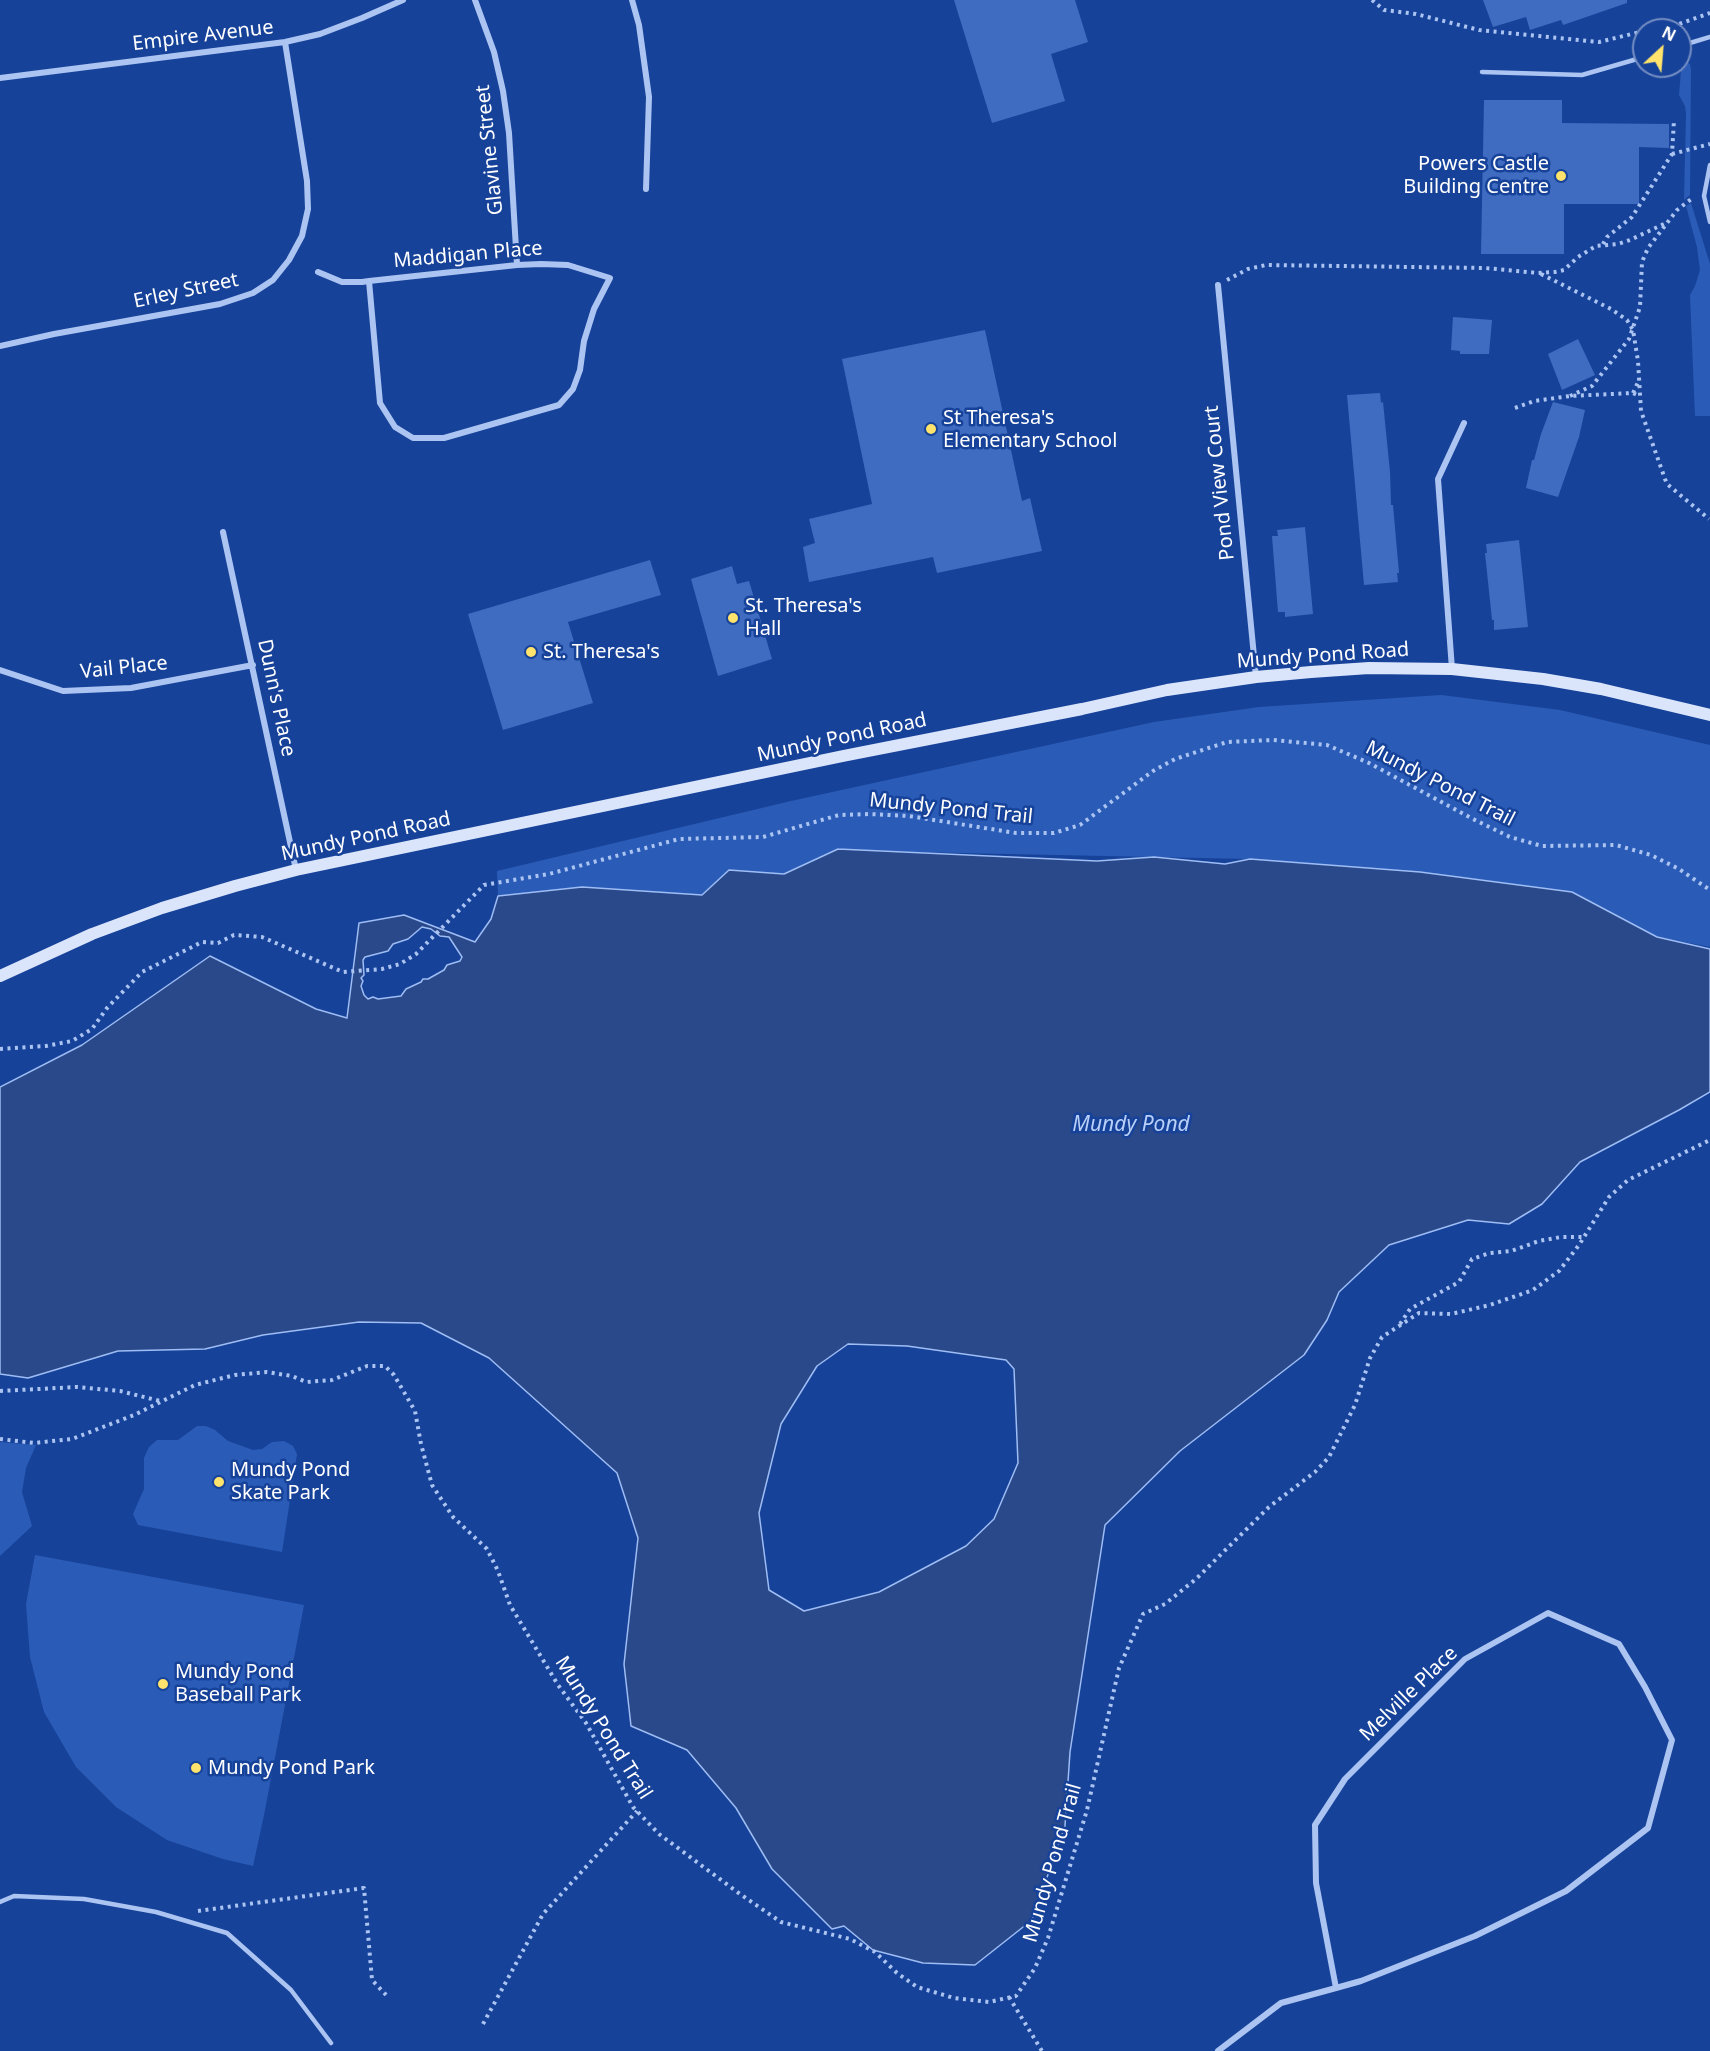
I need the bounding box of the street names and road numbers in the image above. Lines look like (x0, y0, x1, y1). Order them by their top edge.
street label: Empire Avenue (131, 15, 275, 57)
street label: Glavine Street (471, 84, 509, 216)
street label: Maddigan Place (392, 237, 544, 273)
street label: Erley Street (131, 268, 241, 314)
street label: Pond View Court (1200, 404, 1240, 562)
street label: Dunn's Place (252, 637, 300, 759)
street label: Mundy Pond Road (1236, 638, 1410, 674)
street label: Vail Place (79, 651, 169, 685)
street label: Mundy Pond Road (755, 708, 929, 768)
street label: Mundy Pond Trail (1361, 736, 1519, 832)
street label: Mundy Pond Trail (868, 788, 1034, 830)
street label: Mundy Pond Road (279, 807, 453, 867)
street label: Melville Place (1355, 1642, 1463, 1746)
street label: Mundy Pond Trail (549, 1652, 657, 1804)
street label: Mundy Pond Trail (1019, 1781, 1087, 1945)

